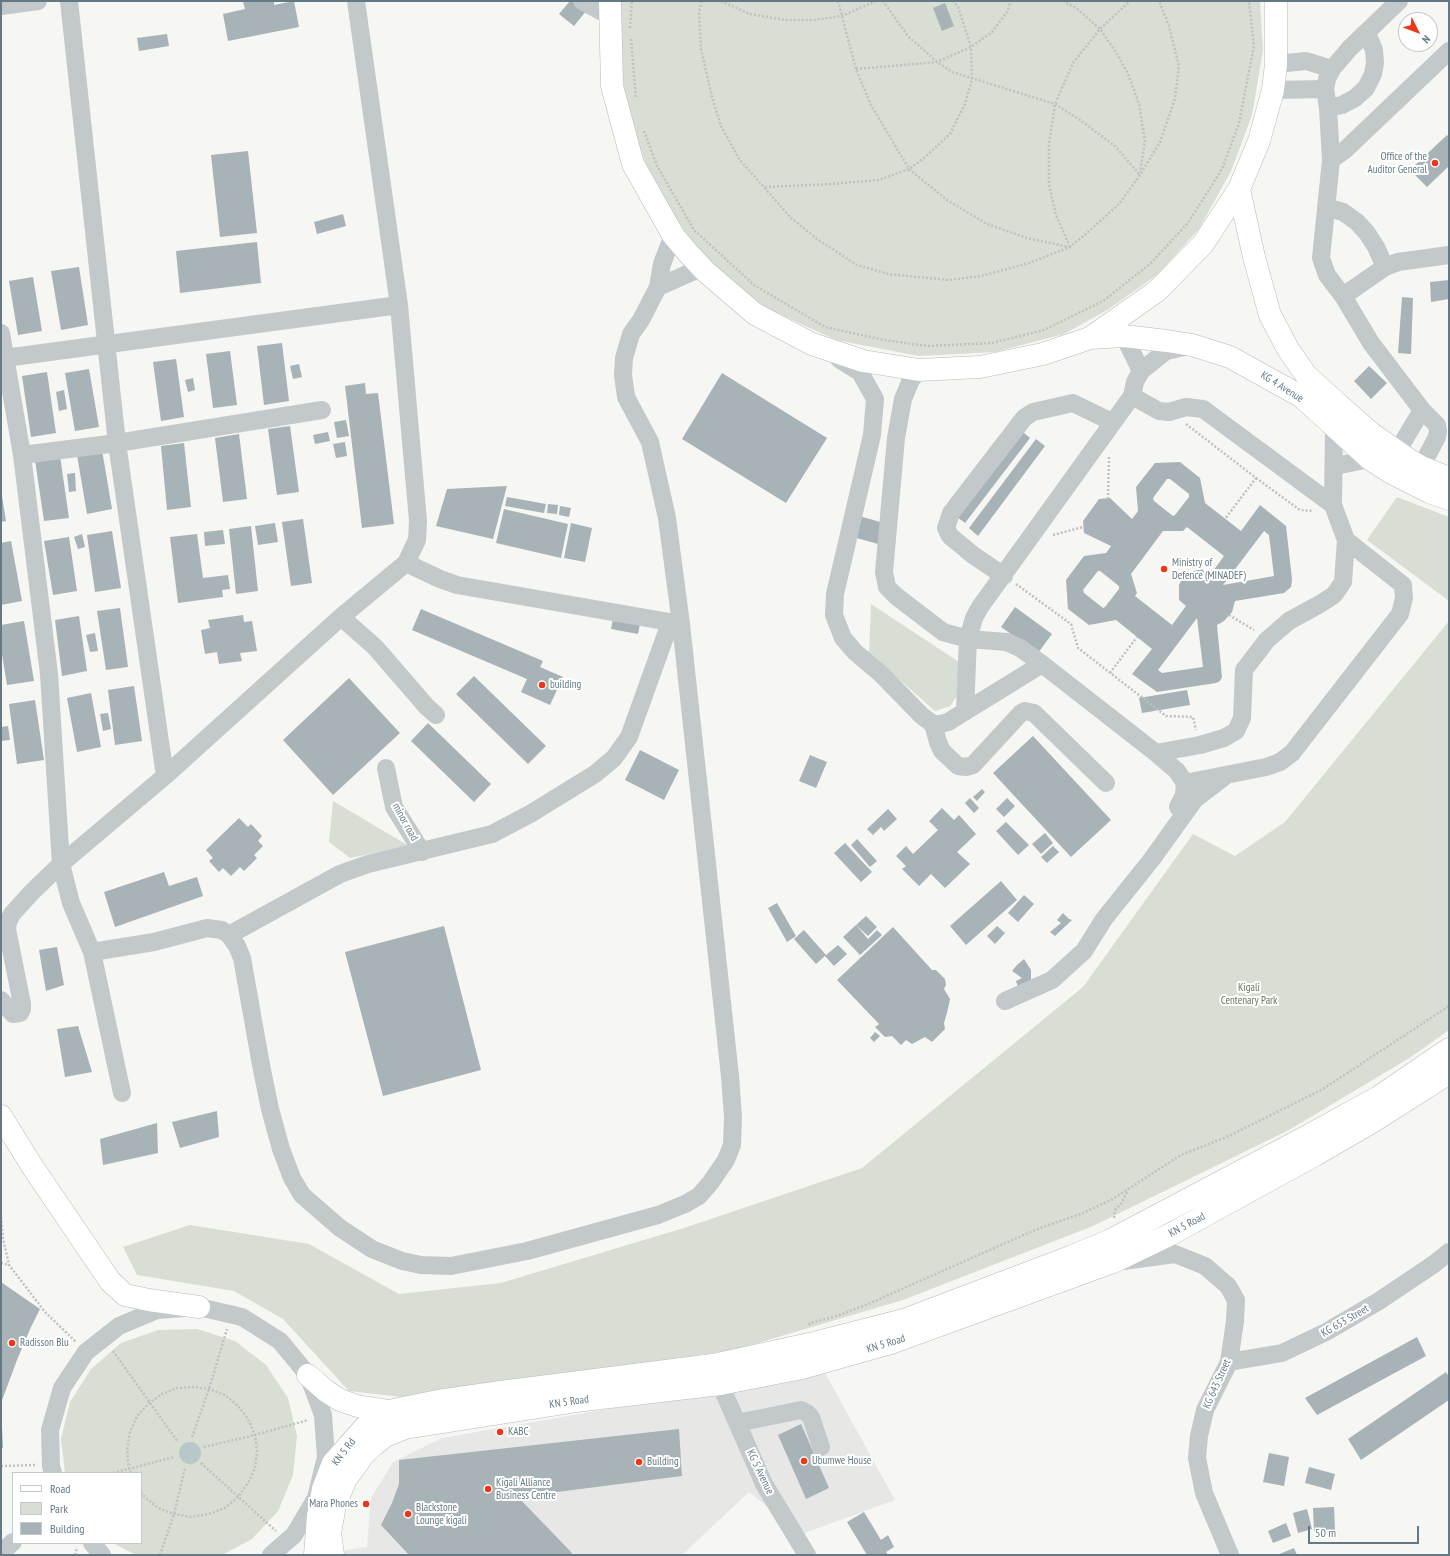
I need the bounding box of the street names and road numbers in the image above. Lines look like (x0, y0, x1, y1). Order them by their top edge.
street label: KG 4 Avenue (1258, 369, 1306, 405)
street label: minor road (389, 801, 421, 843)
street label: KN 5 Road (1166, 1210, 1208, 1240)
street label: KG 653 Street (1319, 1302, 1371, 1340)
street label: KN 5 Road (865, 1332, 907, 1356)
street label: KG 643 Street (1200, 1357, 1234, 1411)
street label: KN 5 Road (548, 1393, 590, 1411)
street label: KN 5 Rd (329, 1436, 359, 1468)
street label: KG 5 Avenue (744, 1448, 776, 1496)

